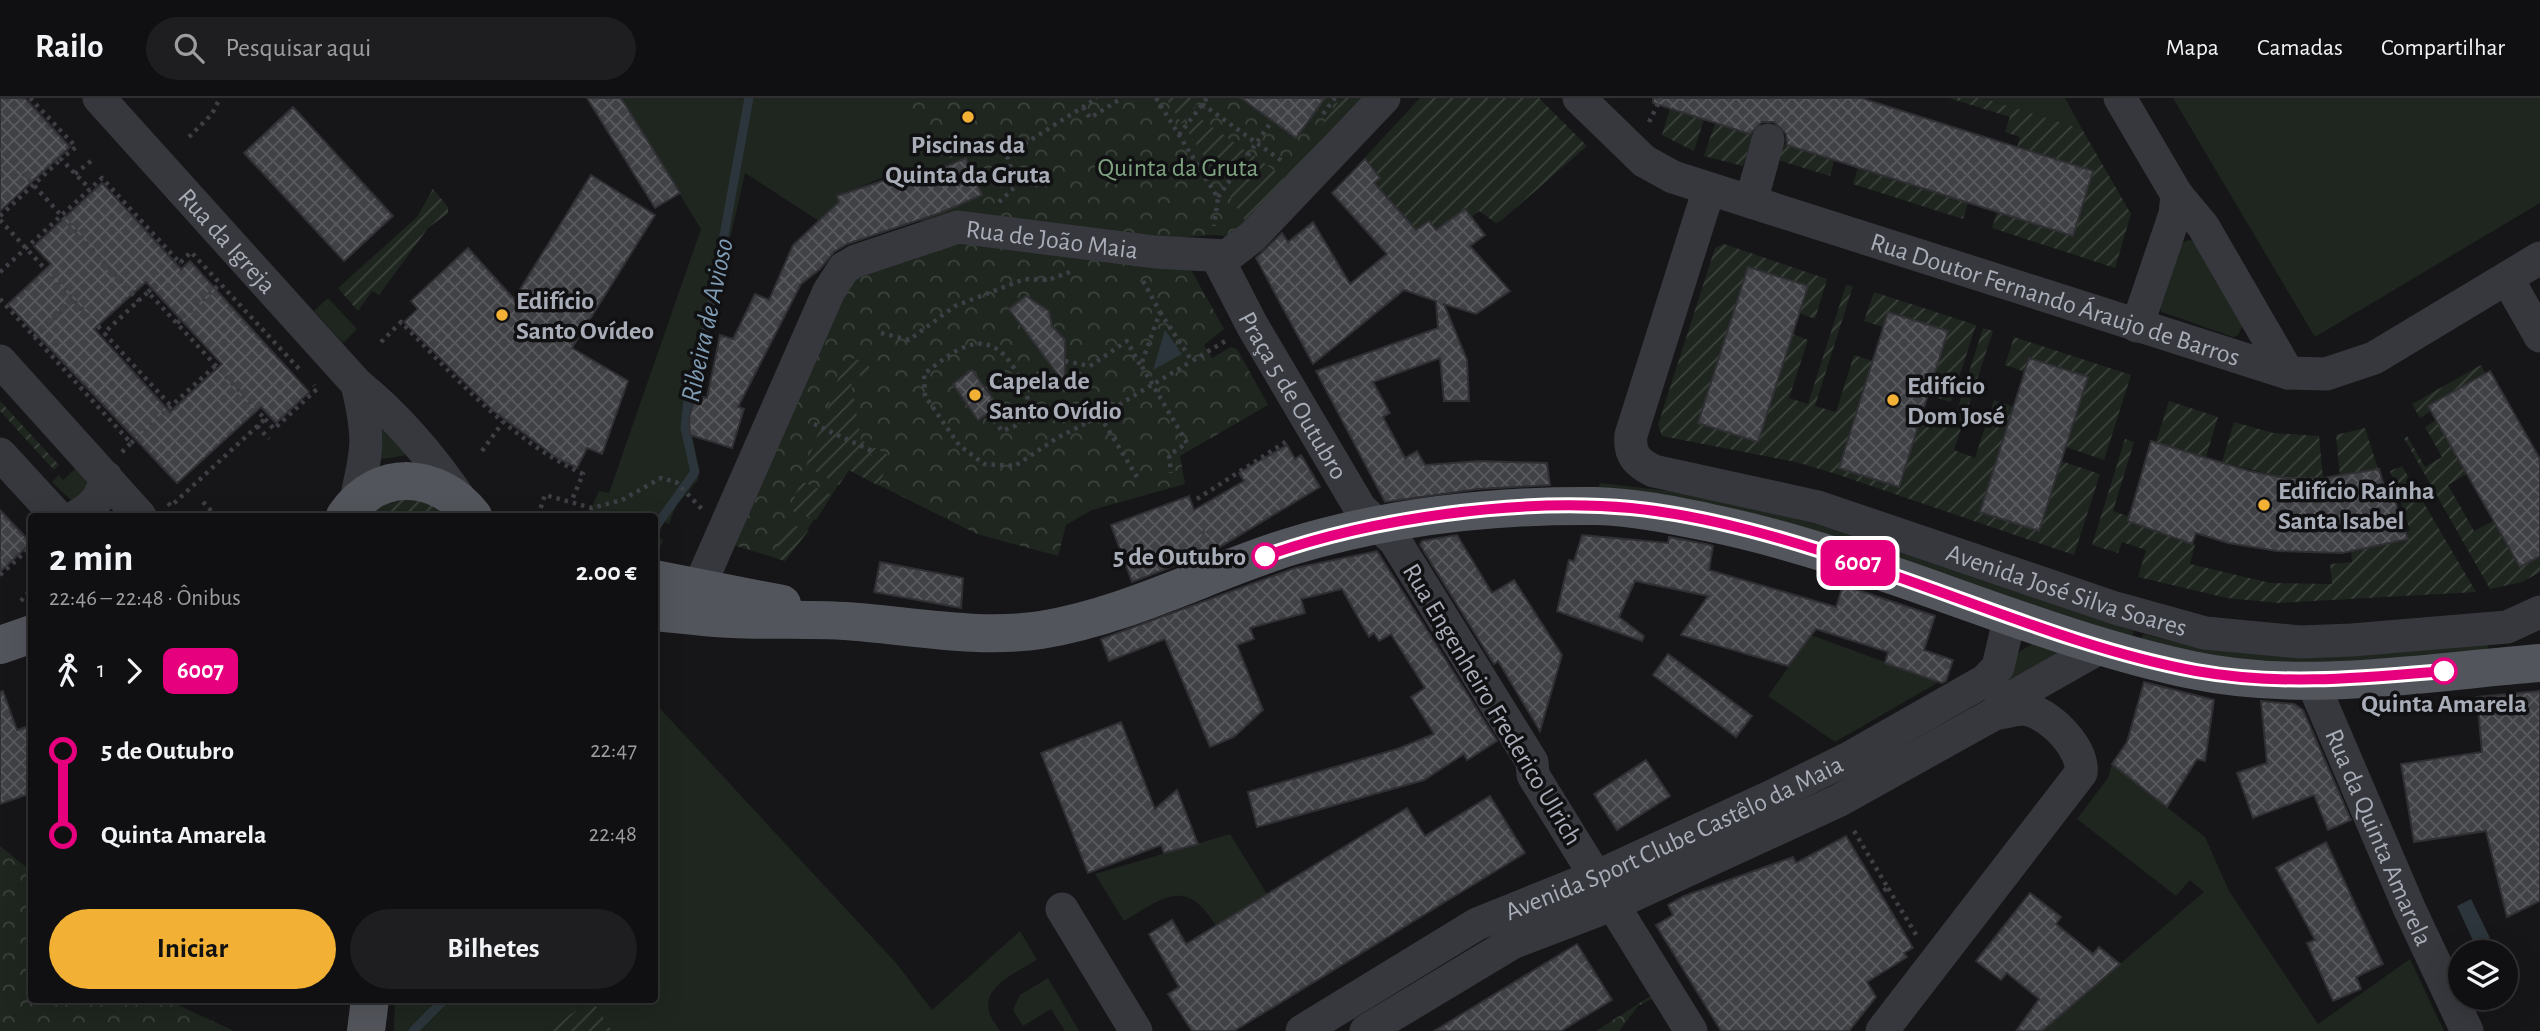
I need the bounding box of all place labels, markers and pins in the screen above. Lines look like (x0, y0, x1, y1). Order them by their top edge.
marker: Piscinas da Quinta da Gruta (960, 109, 976, 125)
place label: Piscinas da Quinta da Gruta (885, 132, 1051, 188)
place label: Edifício Santo Ovídeo (516, 288, 654, 344)
marker: Edifício Santo Ovídeo (494, 307, 510, 323)
place label: Capela de Santo Ovídio (989, 368, 1122, 424)
place label: Edifício Dom José (1907, 373, 2005, 429)
marker: Capela de Santo Ovídio (967, 387, 983, 403)
marker: Edifício Dom José (1885, 392, 1901, 408)
place label: Edifício Raínha Santa Isabel (2278, 478, 2435, 534)
marker: Edifício Raínha Santa Isabel (2256, 497, 2272, 513)
marker: 5 de Outubro (1252, 543, 1278, 569)
place label: 5 de Outubro (1113, 544, 1246, 570)
marker: Quinta Amarela (2431, 658, 2457, 684)
place label: Quinta Amarela (2361, 691, 2527, 717)

